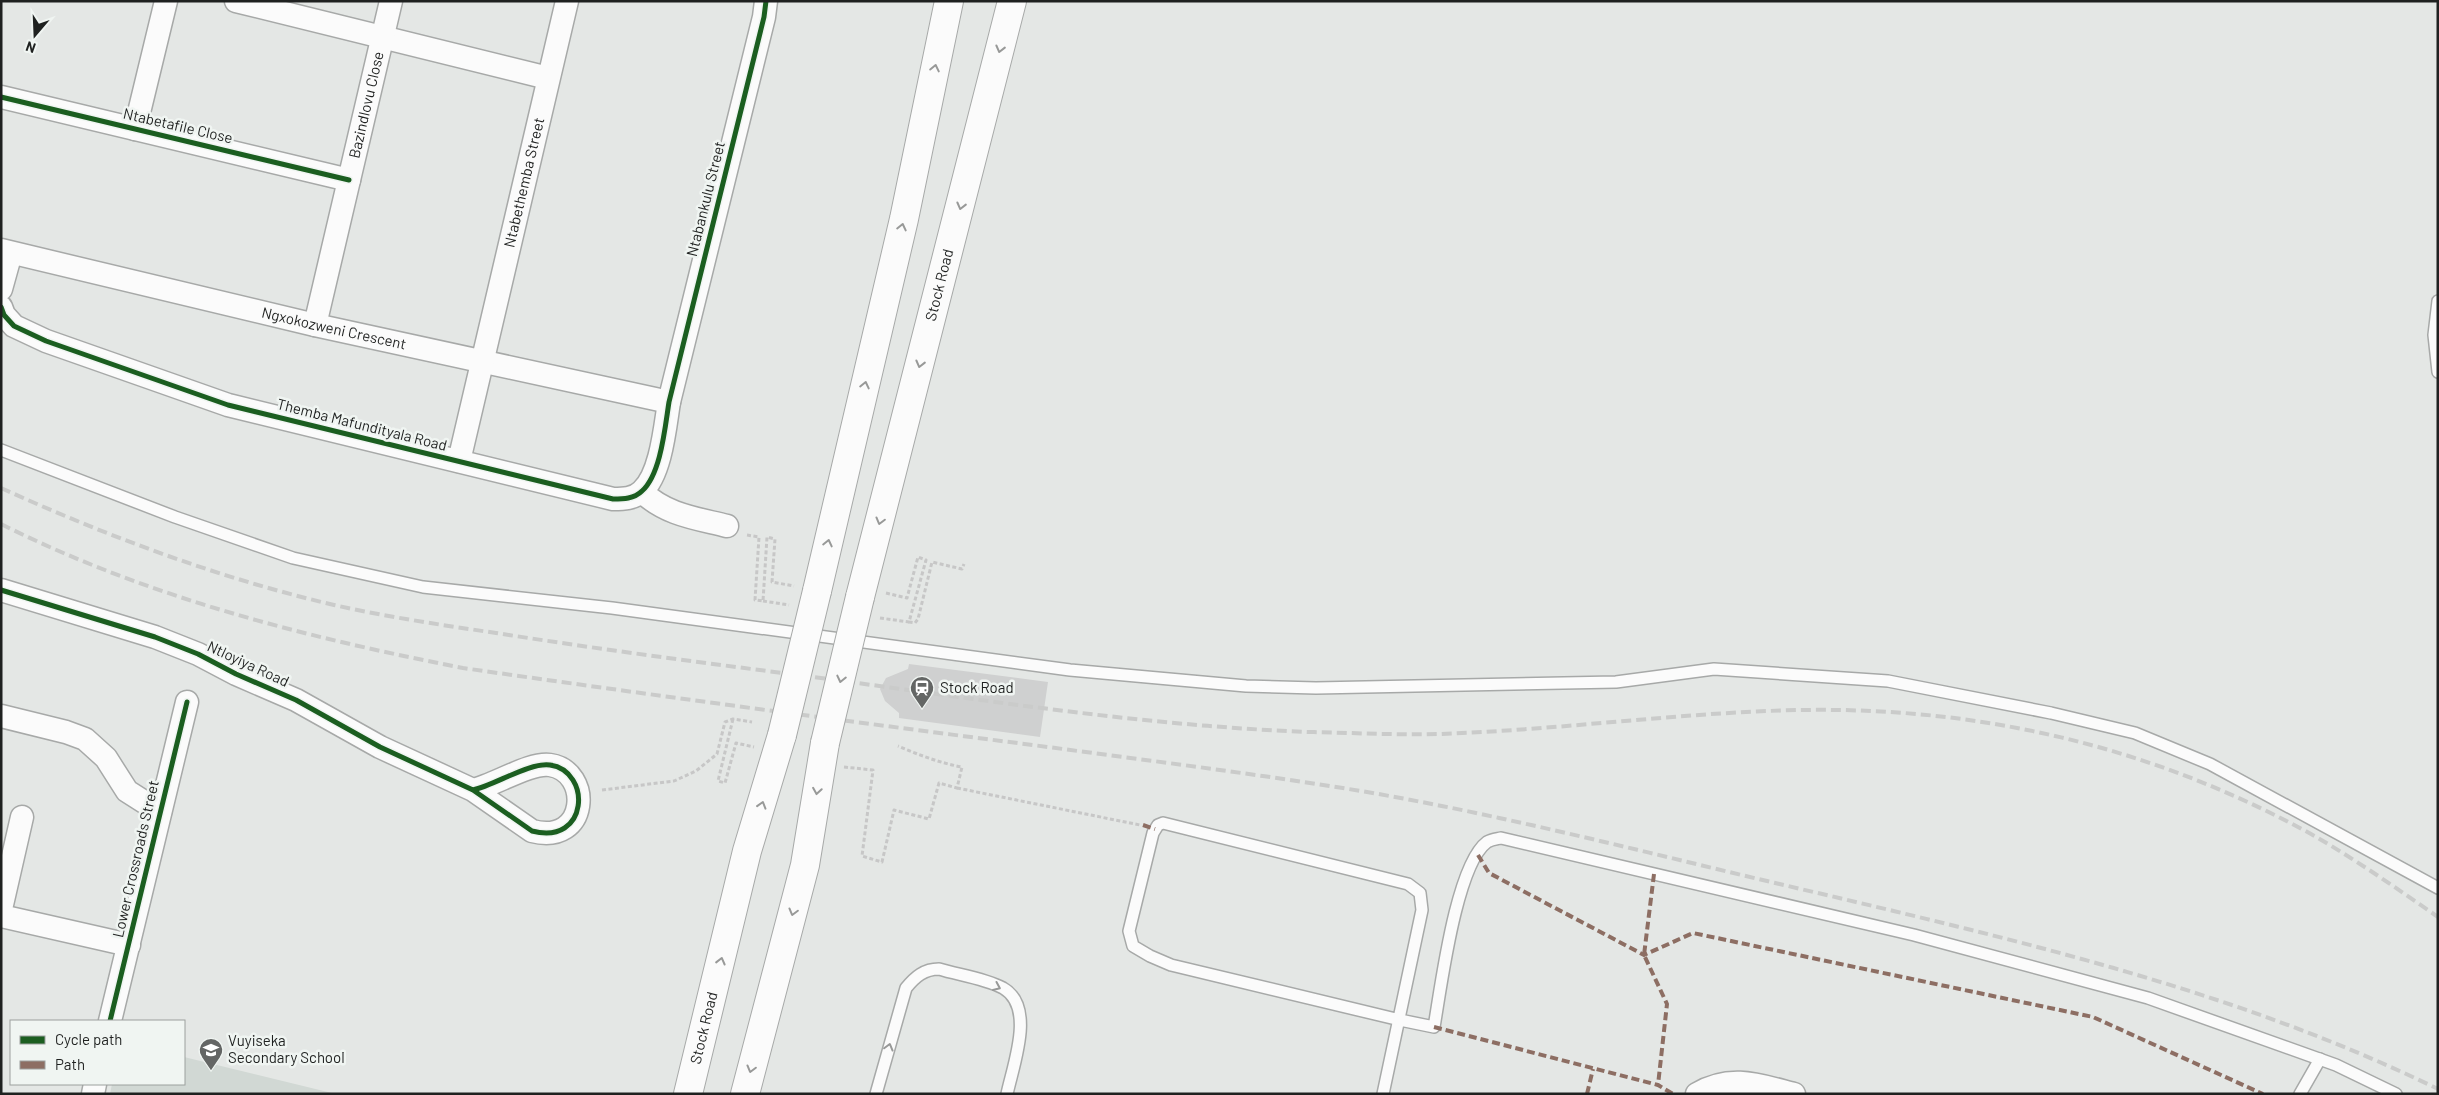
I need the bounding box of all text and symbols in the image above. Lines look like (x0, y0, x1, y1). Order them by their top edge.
north arrow (10, 10, 60, 60)
text: N (23, 38, 38, 57)
one-way arrow (995, 44, 1006, 53)
street label: Bazindlovu Close (344, 50, 387, 160)
one-way arrow (930, 63, 940, 72)
street label: Ntabetafile Close (122, 104, 235, 146)
street label: Ntabethemba Street (499, 116, 547, 249)
street label: Ntabankulu Street (682, 139, 728, 258)
one-way arrow (956, 202, 967, 211)
one-way arrow (896, 222, 907, 231)
street label: Stock Road (921, 247, 956, 323)
street label: Ngxokozweni Crescent (260, 303, 408, 353)
one-way arrow (915, 359, 926, 368)
one-way arrow (859, 380, 870, 389)
street label: Themba Mafundityala Road (275, 394, 449, 454)
one-way arrow (875, 517, 886, 525)
one-way arrow (822, 539, 833, 548)
street label: Ntloyiya Road (205, 636, 292, 690)
one-way arrow (836, 674, 847, 683)
station icon: Stock Road (909, 675, 935, 709)
place label: Stock Road (940, 678, 1014, 696)
street label: Lower Crossroads Street (108, 778, 162, 939)
one-way arrow (813, 786, 823, 795)
one-way arrow (756, 801, 766, 809)
one-way arrow (788, 907, 798, 915)
one-way arrow (715, 958, 725, 966)
one-way arrow (992, 981, 1001, 991)
street label: Stock Road (686, 990, 721, 1066)
legend (10, 1020, 185, 1085)
text: Cycle path (55, 1030, 122, 1048)
place label: Vuyiseka Secondary School (228, 1031, 345, 1066)
school or university icon: Vuyiseka Secondary School (198, 1037, 224, 1071)
one-way arrow (884, 1043, 894, 1051)
text: Path (55, 1055, 85, 1073)
one-way arrow (746, 1065, 757, 1073)

